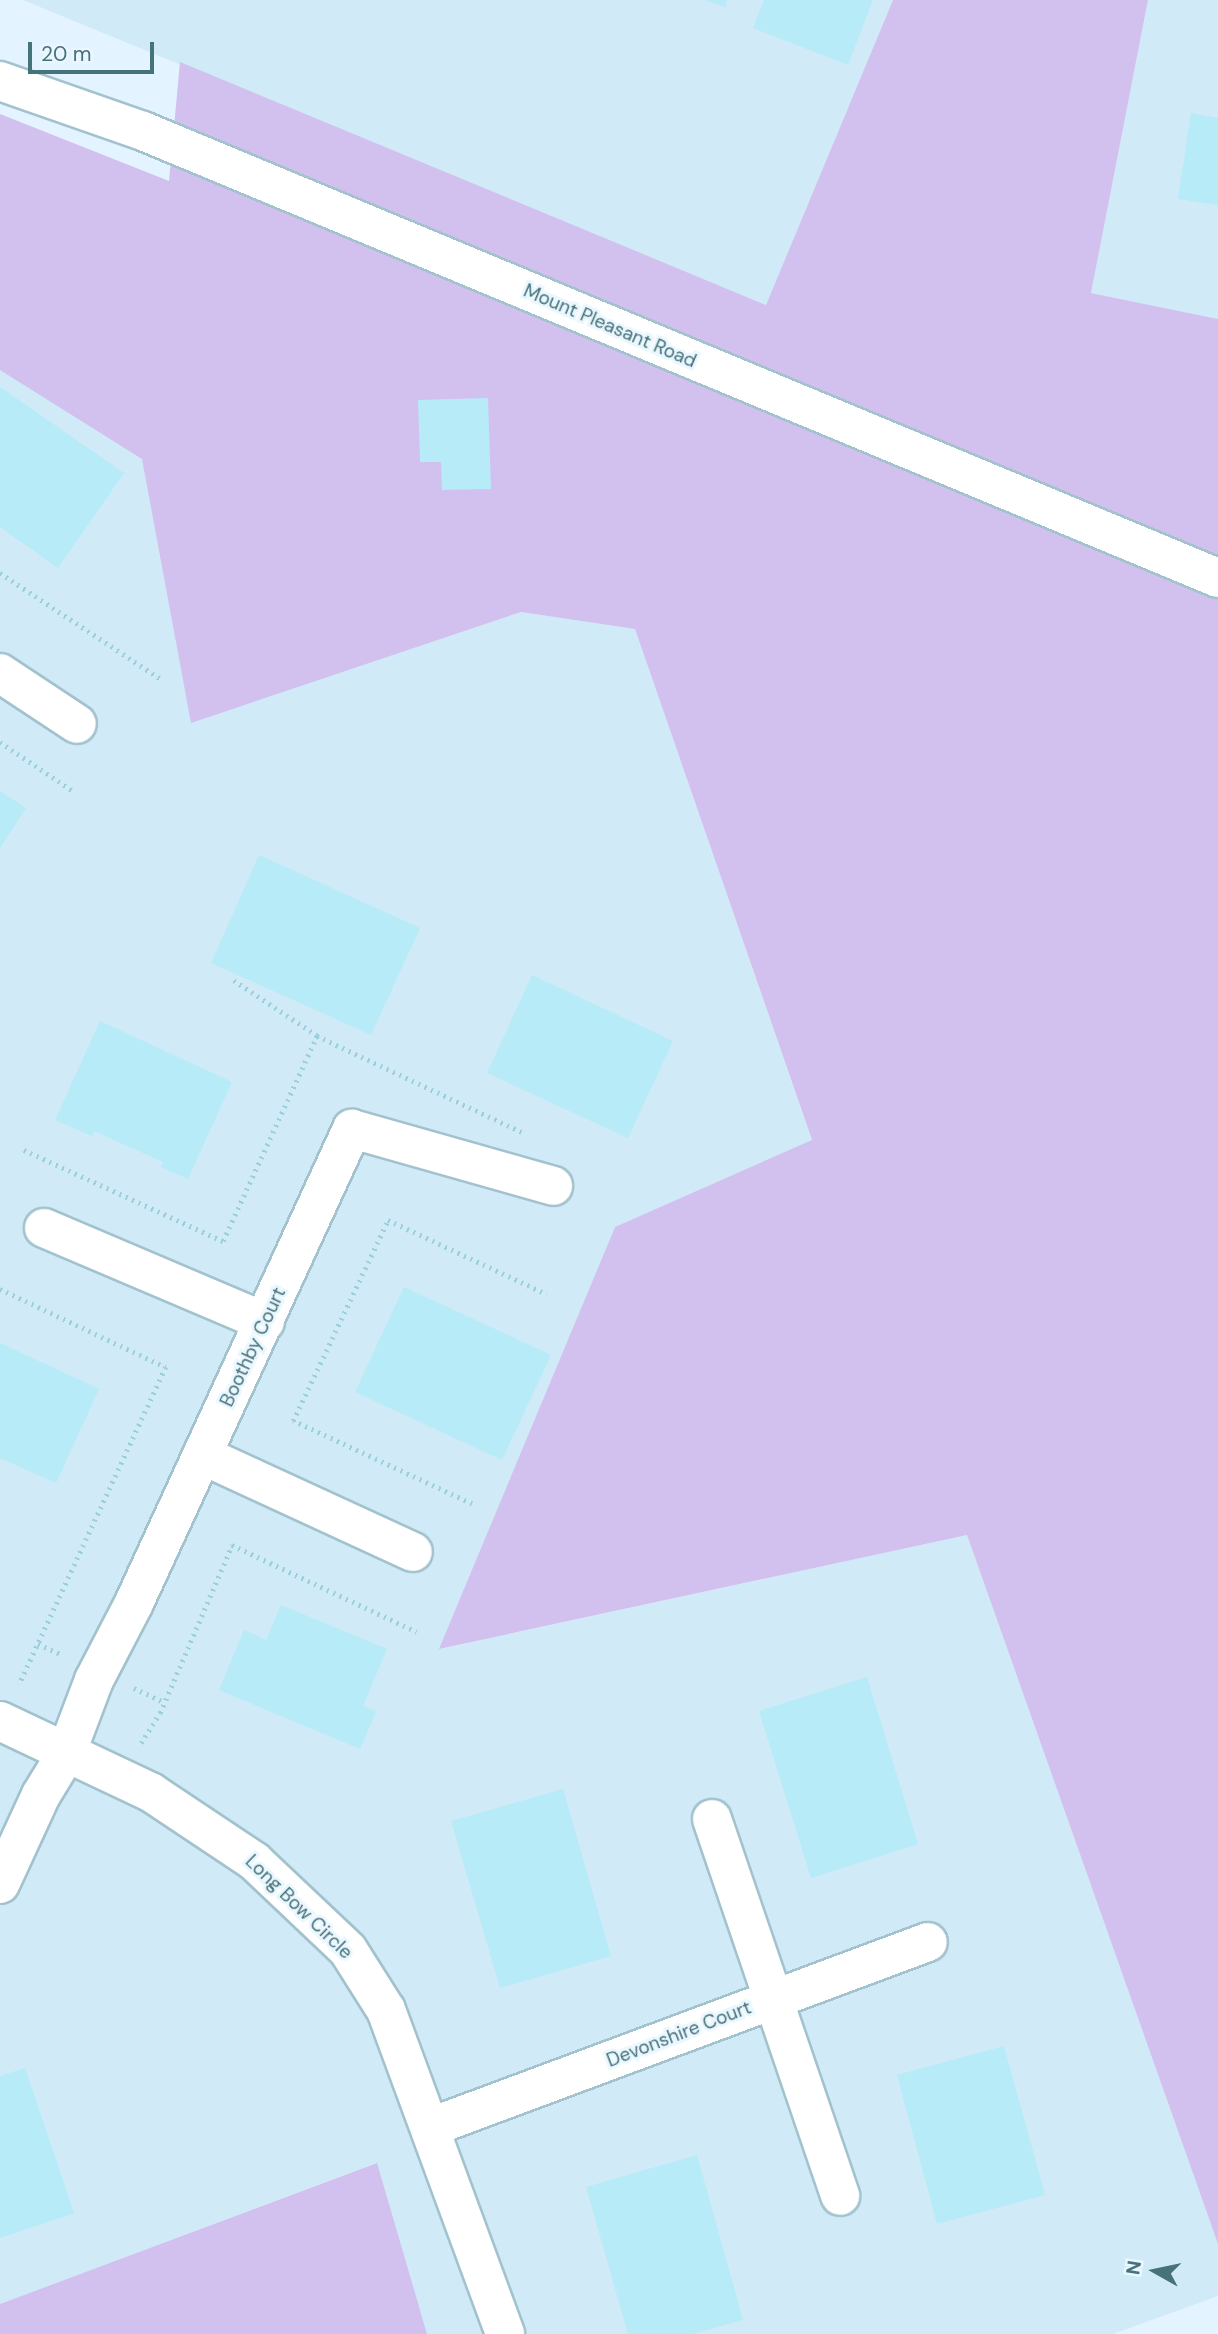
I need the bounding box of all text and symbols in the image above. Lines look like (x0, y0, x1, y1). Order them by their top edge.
scale bar (32, 28, 158, 72)
text: 20 m (41, 40, 92, 68)
street label: Mount Pleasant Road (520, 279, 700, 373)
street label: Boothby Court (215, 1284, 291, 1410)
street label: Long Bow Circle (241, 1850, 357, 1964)
street label: Devonshire Court (604, 1996, 754, 2072)
north arrow (1120, 2236, 1190, 2306)
text: N (1120, 2259, 1147, 2276)

